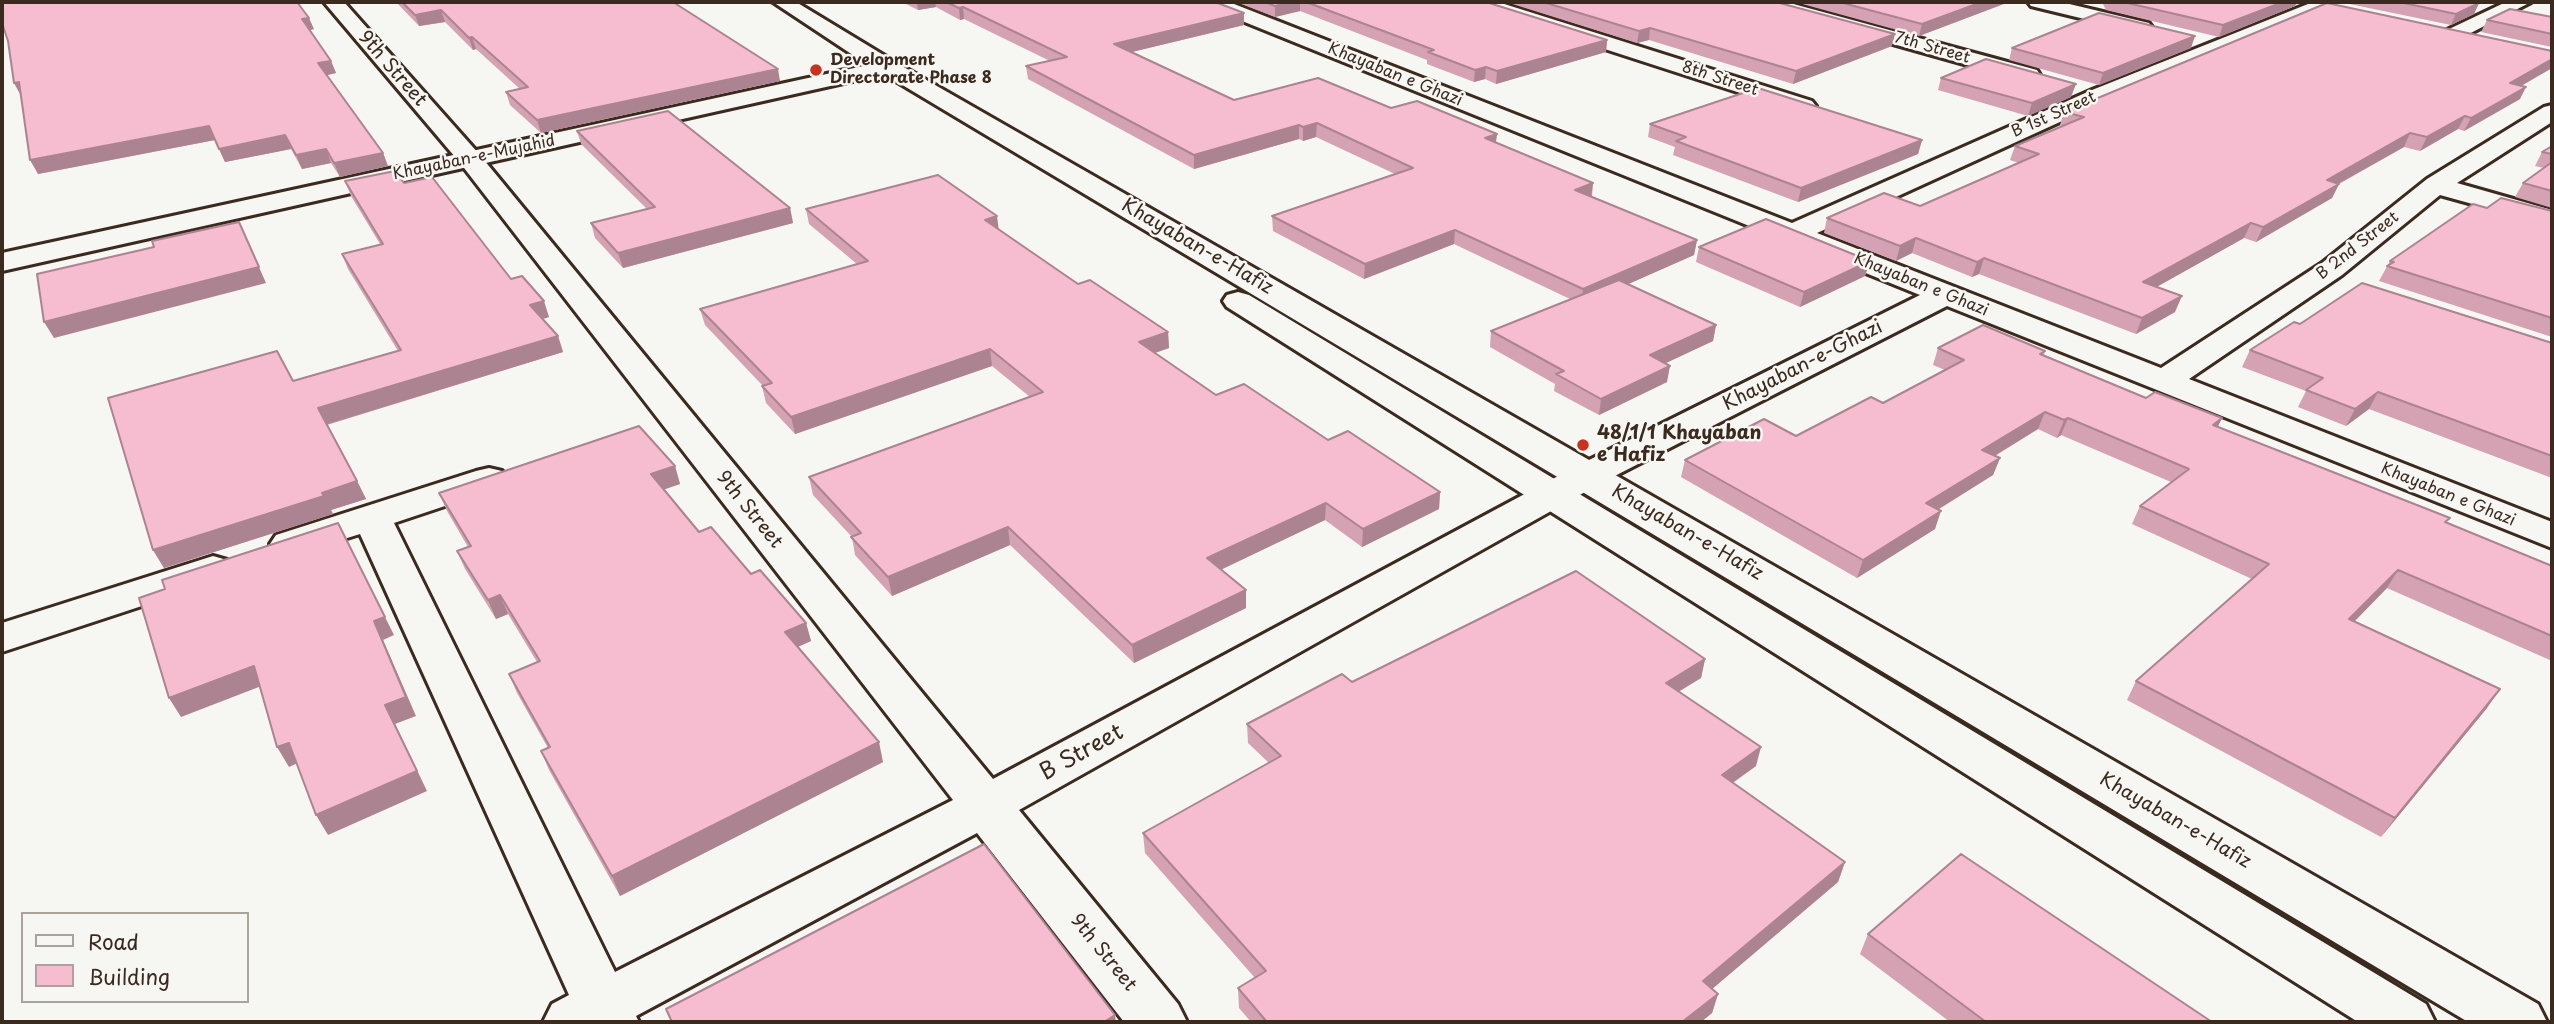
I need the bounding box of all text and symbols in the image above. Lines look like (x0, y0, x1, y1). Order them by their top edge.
street label: 9th Street (353, 27, 431, 111)
street label: 7th Street (1892, 28, 1972, 68)
street label: Khayaban e Ghazi (1325, 39, 1465, 111)
place label: Development Directorate Phase 8 (830, 51, 992, 89)
street label: 8th Street (1679, 58, 1761, 100)
marker: Development Directorate Phase 8 (808, 62, 824, 78)
street label: B 1st Street (2009, 88, 2099, 142)
street label: Khayaban-e-Mujahid (391, 131, 557, 185)
street label: Khayaban-e-Hafiz (1117, 194, 1277, 300)
street label: B 2nd Street (2313, 208, 2403, 284)
street label: Khayaban e Ghazi (1851, 249, 1991, 321)
street label: Khayaban-e-Ghazi (1719, 316, 1887, 416)
place label: 48/1/1 Khayaban e Hafiz (1597, 423, 1761, 467)
marker: 48/1/1 Khayaban e Hafiz (1575, 437, 1591, 453)
street label: Khayaban e Ghazi (2378, 459, 2518, 531)
street label: 9th Street (711, 467, 787, 553)
street label: Khayaban-e-Hafiz (1607, 480, 1767, 586)
street label: B Street (1035, 719, 1129, 787)
street label: Khayaban-e-Hafiz (2095, 768, 2255, 874)
street label: 9th Street (1065, 910, 1141, 996)
legend (21, 912, 248, 1003)
text: Road (88, 925, 139, 957)
text: Building (88, 960, 170, 992)

